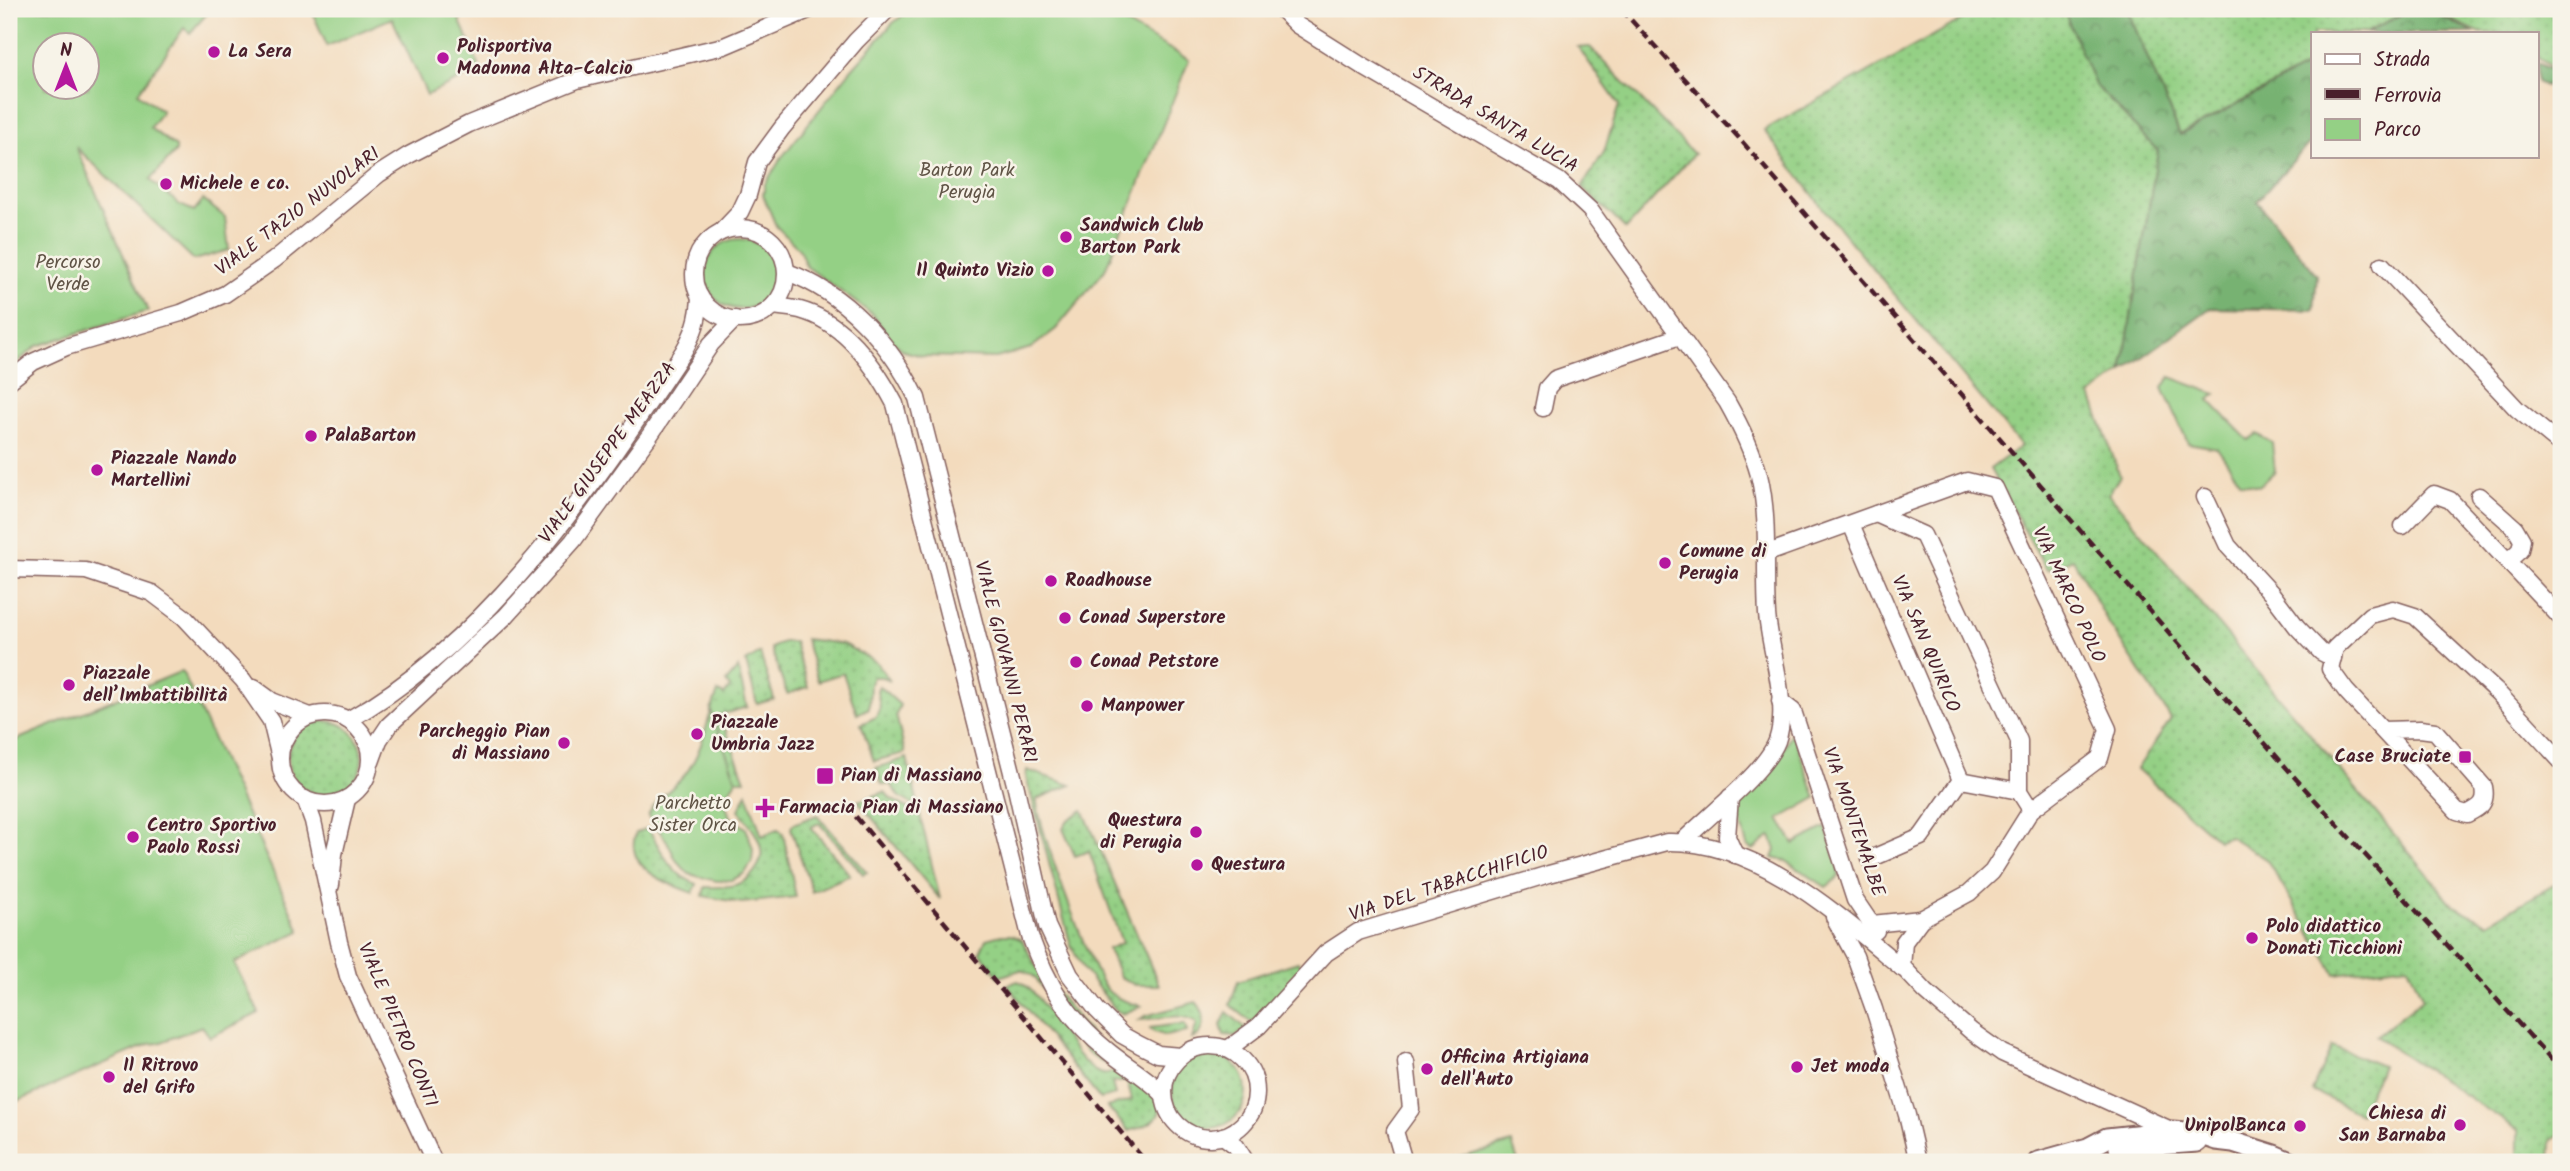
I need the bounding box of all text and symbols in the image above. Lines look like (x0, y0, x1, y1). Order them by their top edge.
north arrow (32, 32, 102, 102)
place label: Polisportiva Madonna Alta-Calcio (457, 32, 633, 84)
legend (2311, 32, 2538, 158)
text: N (60, 36, 72, 66)
place label: La Sera (228, 37, 292, 67)
marker: La Sera (206, 44, 222, 60)
text: Strada (2374, 44, 2430, 77)
marker: Polisportiva Madonna Alta-Calcio (435, 50, 451, 66)
street label: STRADA SANTA LUCIA (1406, 59, 1584, 181)
text: Ferrovia (2374, 80, 2442, 113)
text: Parco (2374, 114, 2421, 147)
street label: VIALE TAZIO NUVOLARI (209, 140, 387, 284)
park label: Barton Park Perugia (919, 156, 1015, 208)
place label: Michele e co. (180, 169, 289, 199)
marker: Michele e co. (158, 176, 174, 192)
place label: Sandwich Club Barton Park (1080, 211, 1204, 263)
marker: Sandwich Club Barton Park (1058, 229, 1074, 245)
park label: Percorso Verde (35, 248, 101, 300)
place label: Il Quinto Vizio (916, 256, 1034, 286)
marker: Il Quinto Vizio (1040, 263, 1056, 279)
street label: VIALE GIUSEPPE MEAZZA (532, 356, 684, 550)
place label: PalaBarton (325, 421, 416, 451)
marker: PalaBarton (303, 428, 319, 444)
place label: Piazzale Nando Martellini (111, 444, 237, 496)
marker: Piazzale Nando Martellini (89, 462, 105, 478)
street label: VIA MARCO POLO (2023, 522, 2113, 668)
place label: Comune di Perugia (1679, 537, 1768, 589)
marker: Comune di Perugia (1657, 555, 1673, 571)
street label: VIALE GIOVANNI PERARI (965, 558, 1045, 767)
place label: Roadhouse (1065, 566, 1152, 596)
street label: VIA SAN QUIRICO (1883, 571, 1968, 718)
marker: Roadhouse (1043, 573, 1059, 589)
place label: Conad Superstore (1079, 603, 1226, 633)
marker: Conad Superstore (1057, 610, 1073, 626)
place label: Conad Petstore (1090, 647, 1219, 677)
marker: Conad Petstore (1068, 654, 1084, 670)
place label: Piazzale dell’Imbattibilità (83, 659, 228, 711)
marker: Piazzale dell’Imbattibilità (61, 677, 77, 693)
place label: Manpower (1101, 691, 1185, 721)
marker: Manpower (1079, 698, 1095, 714)
place label: Piazzale Umbria Jazz (711, 708, 815, 760)
place label: Parcheggio Pian di Massiano (419, 717, 550, 769)
marker: Piazzale Umbria Jazz (689, 726, 705, 742)
marker: Parcheggio Pian di Massiano (556, 735, 572, 751)
place label: Case Bruciate (2334, 742, 2451, 772)
street label: VIA MONTEMALBE (1813, 743, 1893, 902)
marker: Case Bruciate (2457, 749, 2473, 765)
place label: Pian di Massiano (841, 761, 982, 791)
marker: Pian di Massiano (815, 766, 835, 786)
park label: Parchetto Sister Orca (649, 789, 737, 841)
place label: Farmacia Pian di Massiano (779, 793, 1004, 823)
marker: Farmacia Pian di Massiano (757, 800, 773, 816)
place label: Questura di Perugia (1100, 806, 1182, 858)
place label: Centro Sportivo Paolo Rossi (147, 811, 277, 863)
marker: Questura di Perugia (1188, 824, 1204, 840)
marker: Centro Sportivo Paolo Rossi (125, 829, 141, 845)
street label: VIA DEL TABACCHIFICIO (1345, 837, 1553, 930)
place label: Questura (1211, 850, 1286, 880)
marker: Questura (1189, 857, 1205, 873)
place label: Polo didattico Donati Ticchioni (2266, 912, 2403, 964)
marker: Polo didattico Donati Ticchioni (2244, 930, 2260, 946)
street label: VIALE PIETRO CONTI (349, 938, 445, 1112)
place label: Officina Artigiana dell'Auto (1441, 1043, 1589, 1095)
place label: Il Ritrovo del Grifo (123, 1051, 199, 1103)
place label: Jet moda (1811, 1052, 1890, 1082)
marker: Jet moda (1789, 1059, 1805, 1075)
marker: Officina Artigiana dell'Auto (1419, 1061, 1435, 1077)
marker: Il Ritrovo del Grifo (101, 1069, 117, 1085)
place label: Chiesa di San Barnaba (2339, 1099, 2447, 1151)
place label: UnipolBanca (2184, 1111, 2286, 1141)
marker: Chiesa di San Barnaba (2452, 1117, 2468, 1133)
marker: UnipolBanca (2292, 1118, 2308, 1134)

